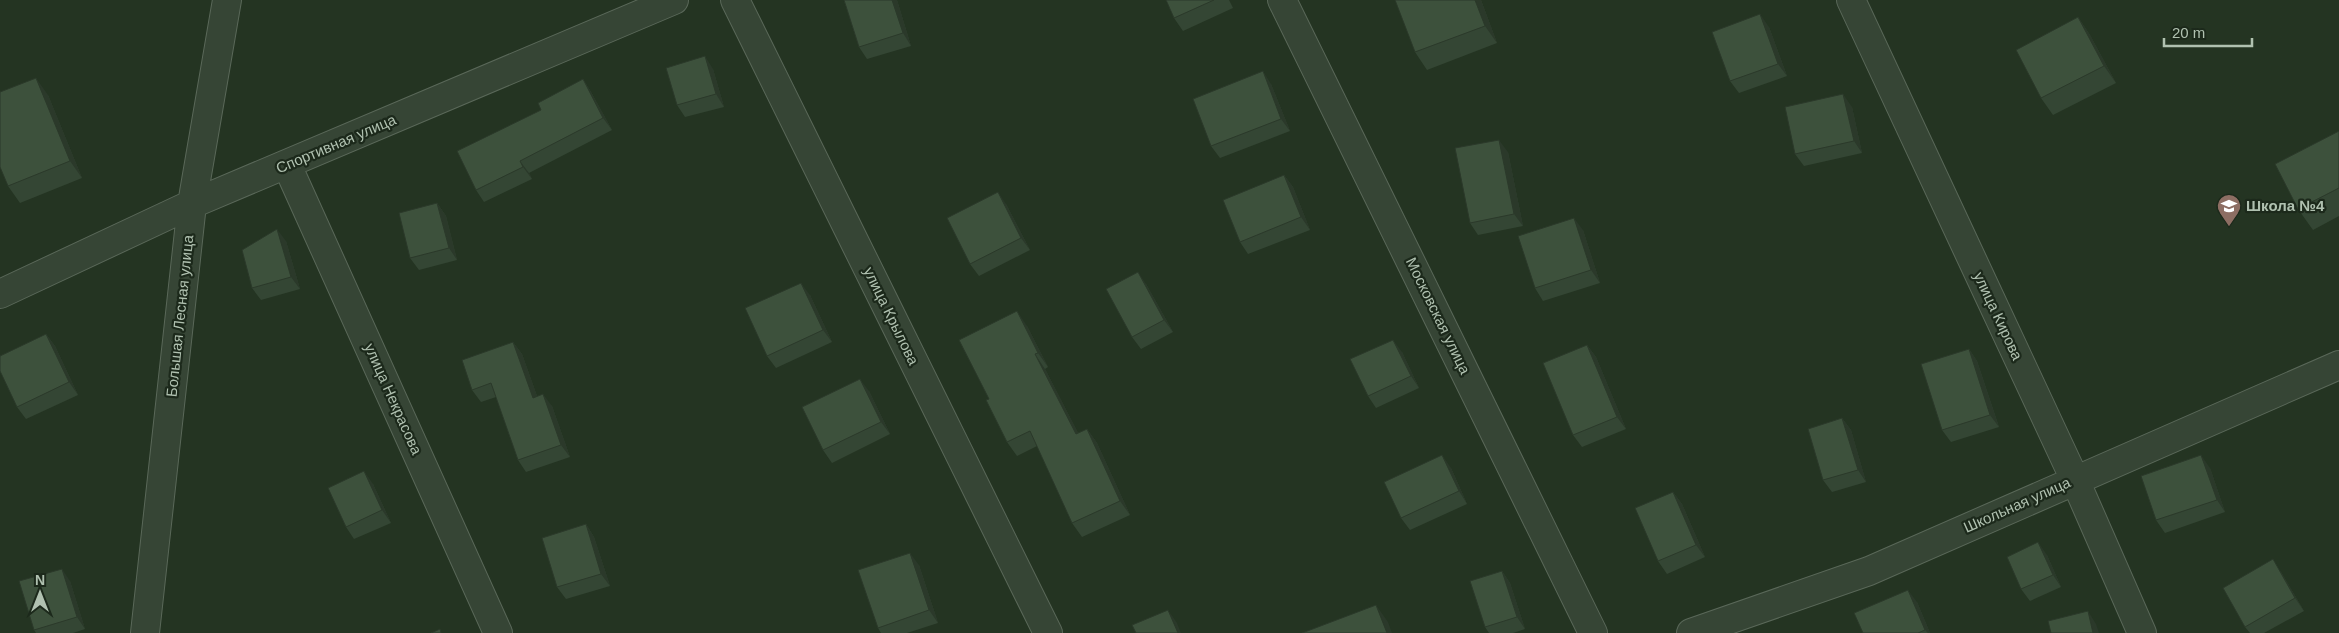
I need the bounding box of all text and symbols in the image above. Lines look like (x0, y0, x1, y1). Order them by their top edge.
scale bar (2164, 15, 2252, 47)
text: 20 m (2172, 24, 2205, 41)
street label: Спортивная улица (273, 110, 399, 177)
school or university icon: Школа №4 (2216, 193, 2242, 227)
place label: Школа №4 (2246, 197, 2325, 214)
street label: Большая Лесная улица (163, 233, 197, 398)
street label: Московская улица (1403, 255, 1474, 377)
street label: улица Крылова (860, 264, 923, 368)
street label: улица Кирова (1971, 269, 2027, 363)
street label: улица Некрасова (361, 341, 426, 458)
street label: Школьная улица (1961, 473, 2073, 536)
north arrow (15, 568, 65, 618)
text: N (35, 572, 45, 588)

